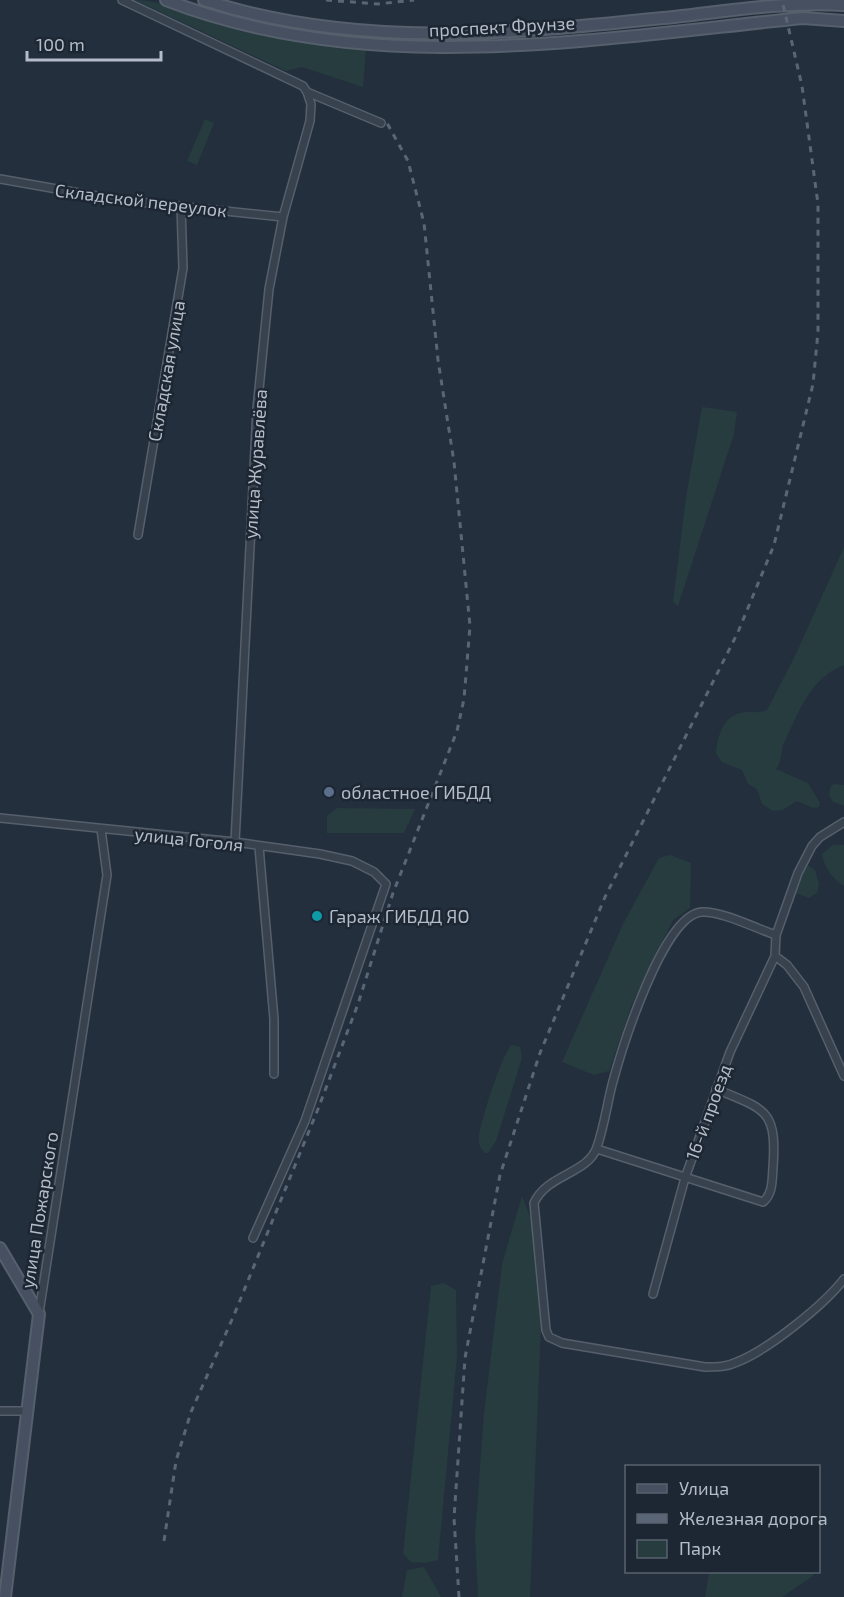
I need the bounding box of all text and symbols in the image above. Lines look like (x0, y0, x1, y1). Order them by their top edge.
street label: проспект Фрунзе (428, 11, 576, 41)
scale bar (27, 24, 160, 62)
text: 100 m (36, 33, 85, 55)
street label: Складской переулок (54, 179, 229, 222)
street label: Складская улица (143, 299, 189, 443)
street label: улица Журавлёва (239, 388, 271, 540)
place label: областное ГИБДД (341, 781, 491, 803)
marker: областное ГИБДД (322, 785, 336, 799)
street label: улица Гоголя (134, 822, 244, 856)
place label: Гараж ГИБДД ЯО (329, 905, 469, 927)
marker: Гараж ГИБДД ЯО (310, 909, 324, 923)
street label: 16-й проезд (680, 1061, 736, 1163)
street label: улица Пожарского (16, 1130, 62, 1290)
legend (625, 1465, 820, 1573)
text: Улица (679, 1477, 729, 1499)
text: Железная дорога (679, 1507, 828, 1529)
text: Парк (679, 1537, 721, 1559)

